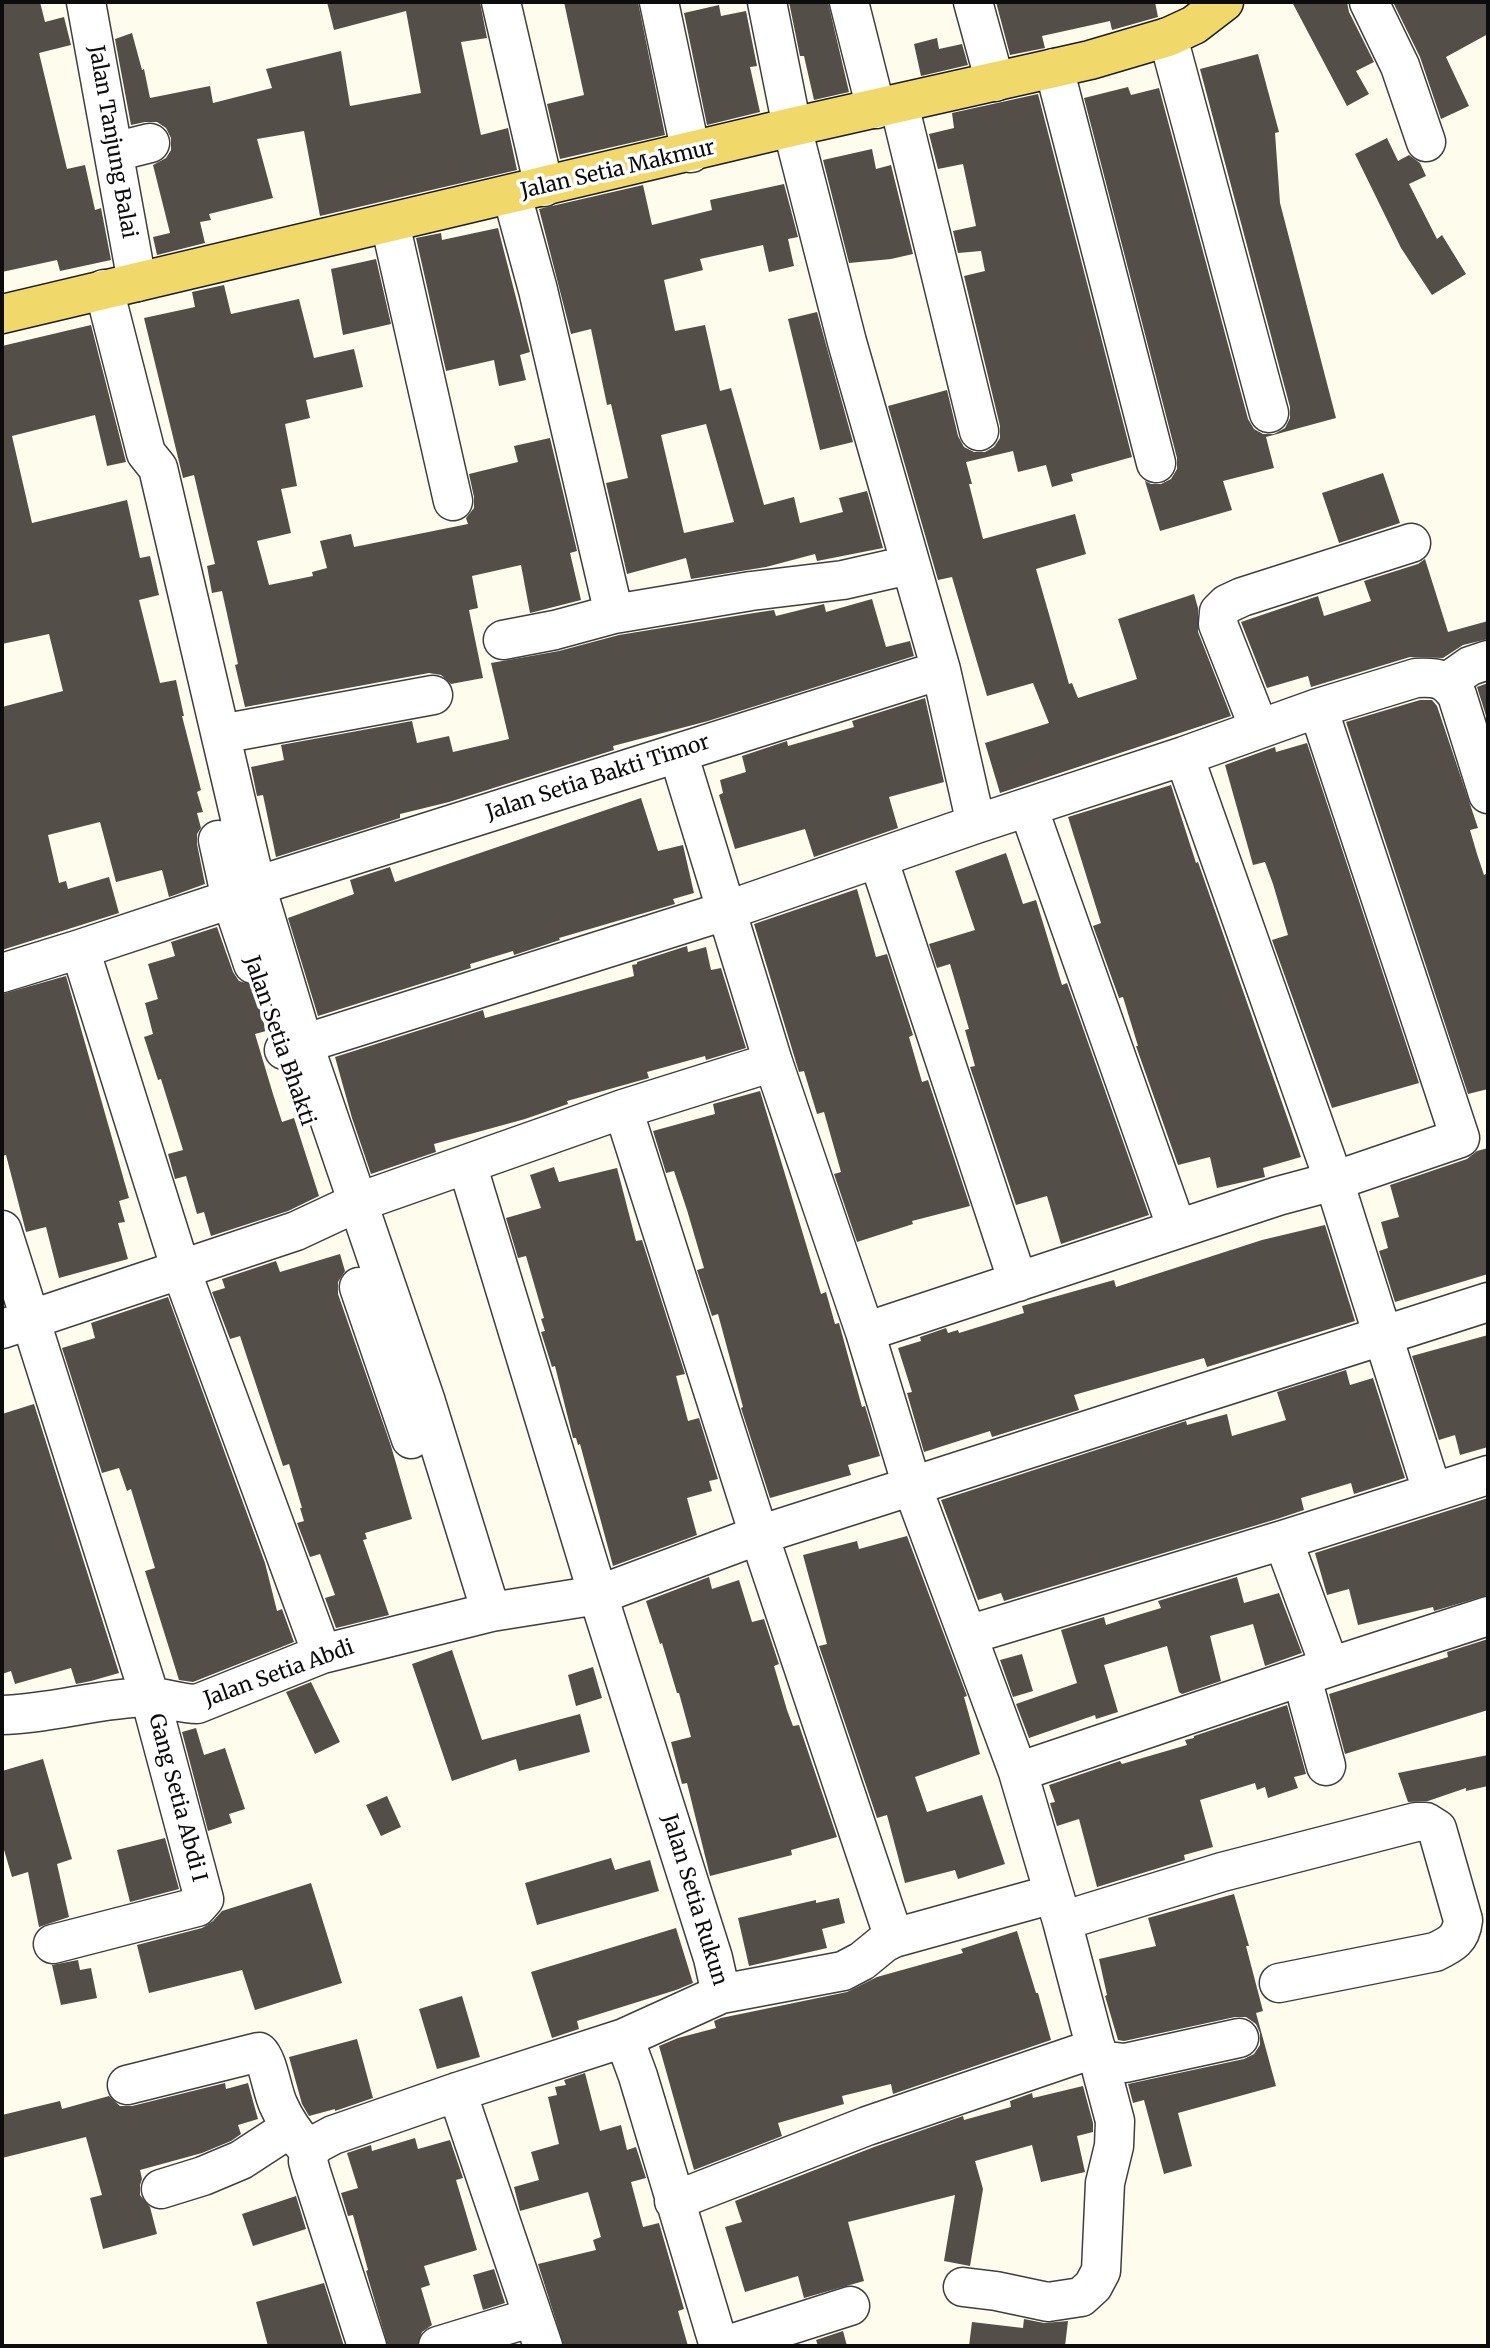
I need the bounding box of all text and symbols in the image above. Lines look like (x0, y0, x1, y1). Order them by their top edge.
street label: Jalan Tanjung Balai (83, 44, 141, 240)
street label: Jalan Setia Makmur (518, 135, 718, 205)
street label: Jalan Setia Bakti Timor (483, 730, 713, 826)
street label: Jalan Setia Bhakti (238, 953, 320, 1129)
street label: Jalan Setia Abdi (201, 1635, 357, 1713)
street label: Gang Setia Abdi I (142, 1711, 212, 1885)
street label: Jalan Setia Rukun (656, 1811, 732, 1989)

